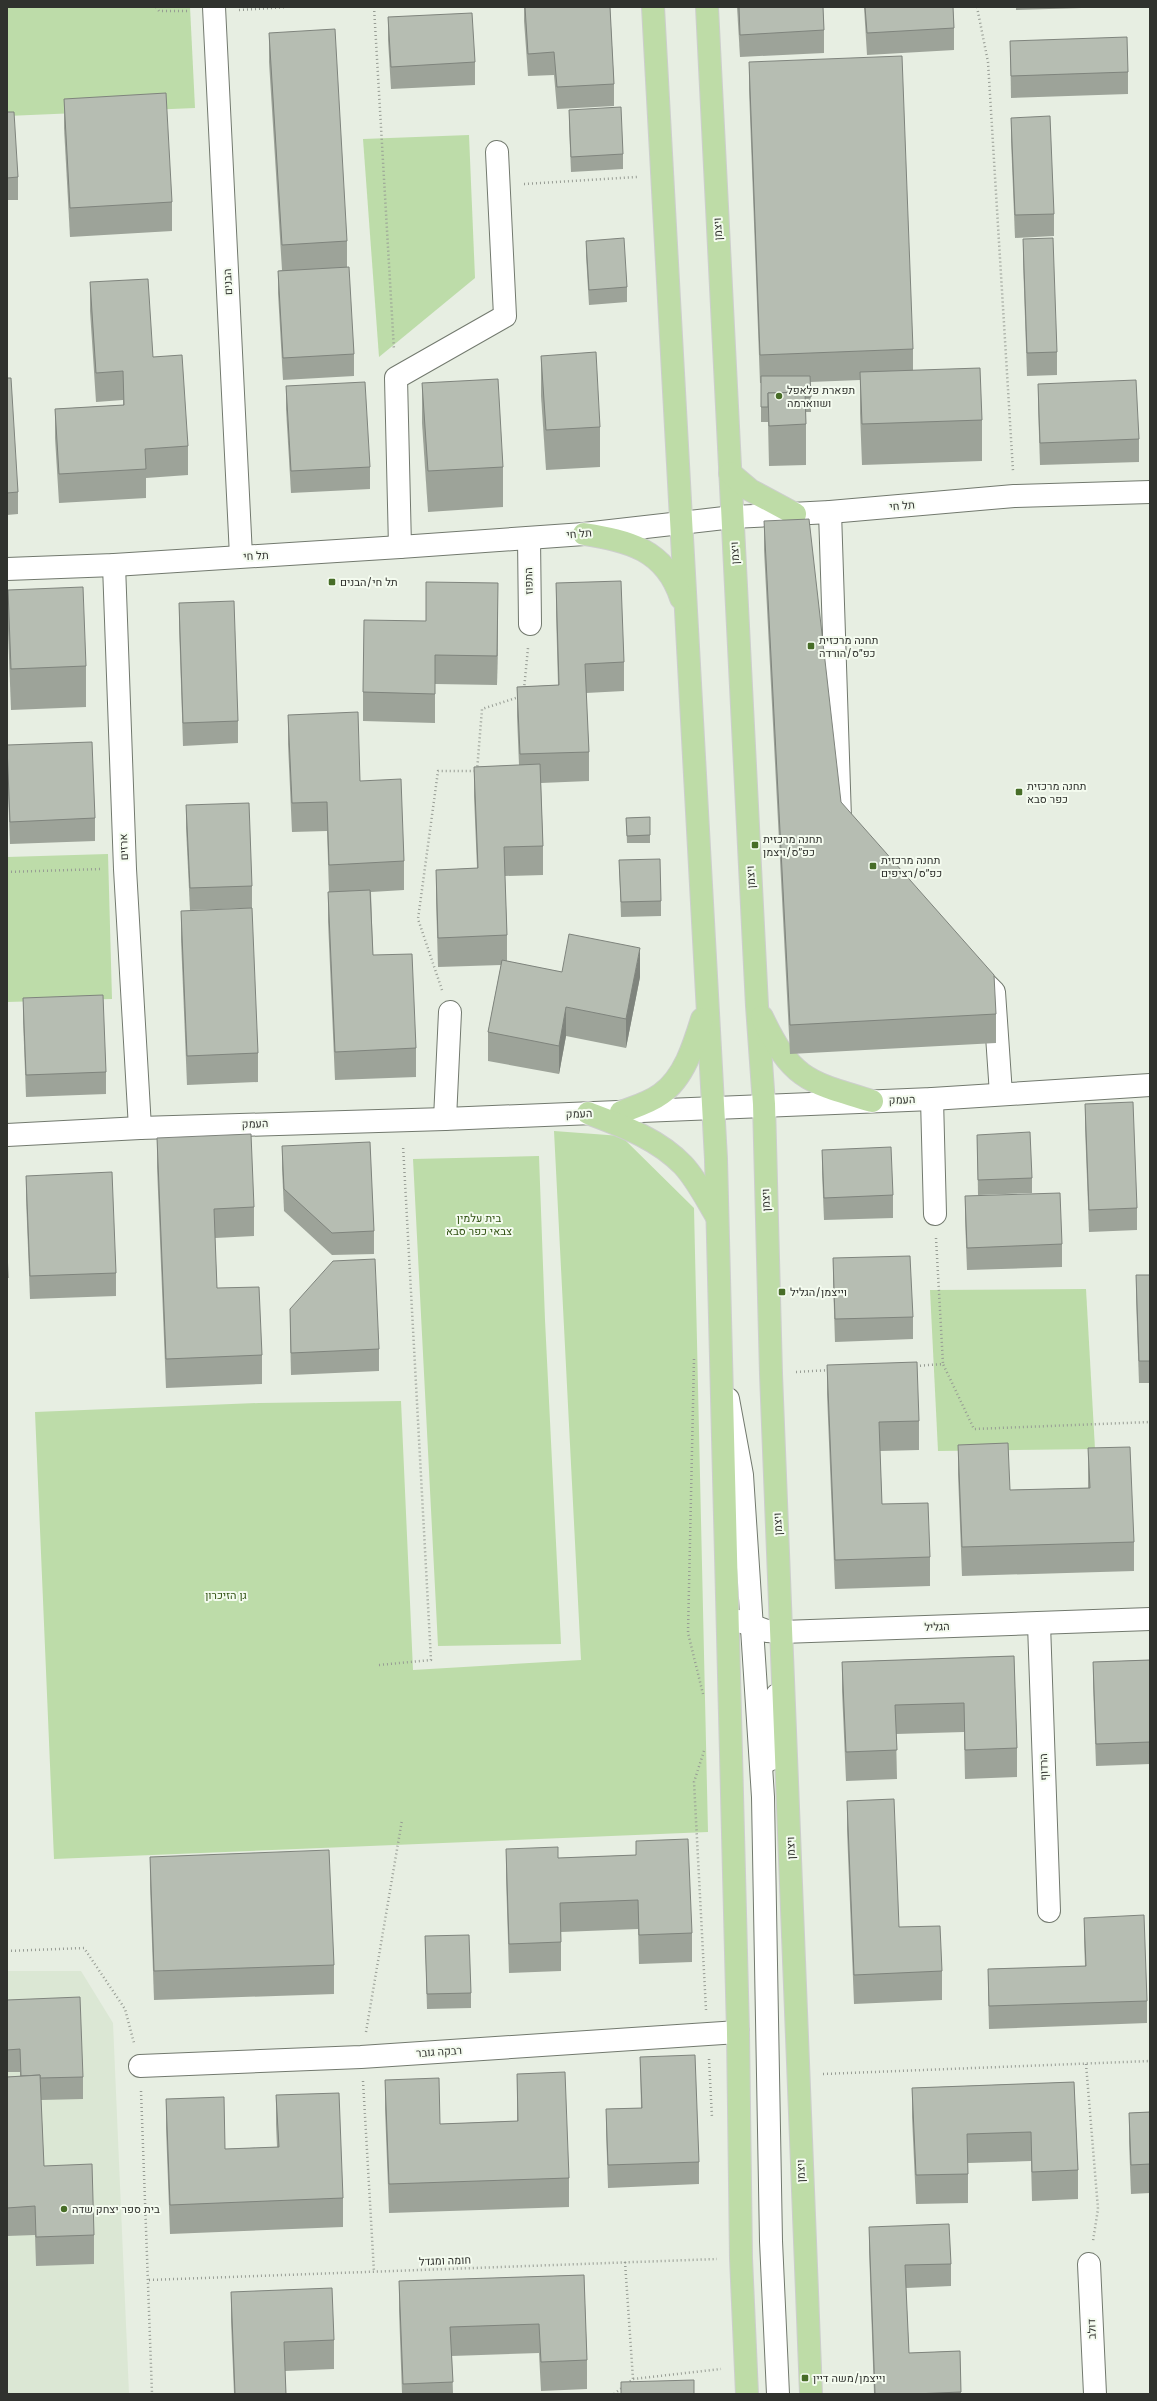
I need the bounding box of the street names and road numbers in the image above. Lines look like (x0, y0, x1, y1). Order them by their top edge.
street label: ויצמן (711, 217, 725, 241)
street label: הבנים (221, 268, 235, 296)
street label: תל חי (889, 498, 915, 514)
street label: תל חי (566, 526, 592, 542)
street label: ויצמן (728, 541, 742, 565)
street label: תל חי (243, 549, 269, 563)
street label: התפוז (522, 567, 536, 595)
street label: ארזים (117, 833, 131, 861)
street label: ויצמן (744, 865, 758, 889)
street label: העמק (888, 1093, 916, 1107)
street label: העמק (565, 1107, 593, 1121)
street label: העמק (241, 1117, 269, 1131)
street label: ויצמן (759, 1188, 773, 1212)
street label: ויצמן (771, 1512, 785, 1536)
street label: הגליל (924, 1620, 950, 1634)
street label: הרדוף (1037, 1753, 1051, 1781)
street label: ויצמן (784, 1836, 798, 1860)
street label: רבקה גובר (416, 2044, 462, 2060)
street label: ויצמן (794, 2160, 808, 2182)
street label: חומה ומגדל (419, 2254, 471, 2268)
street label: דולב (1085, 2318, 1099, 2339)

